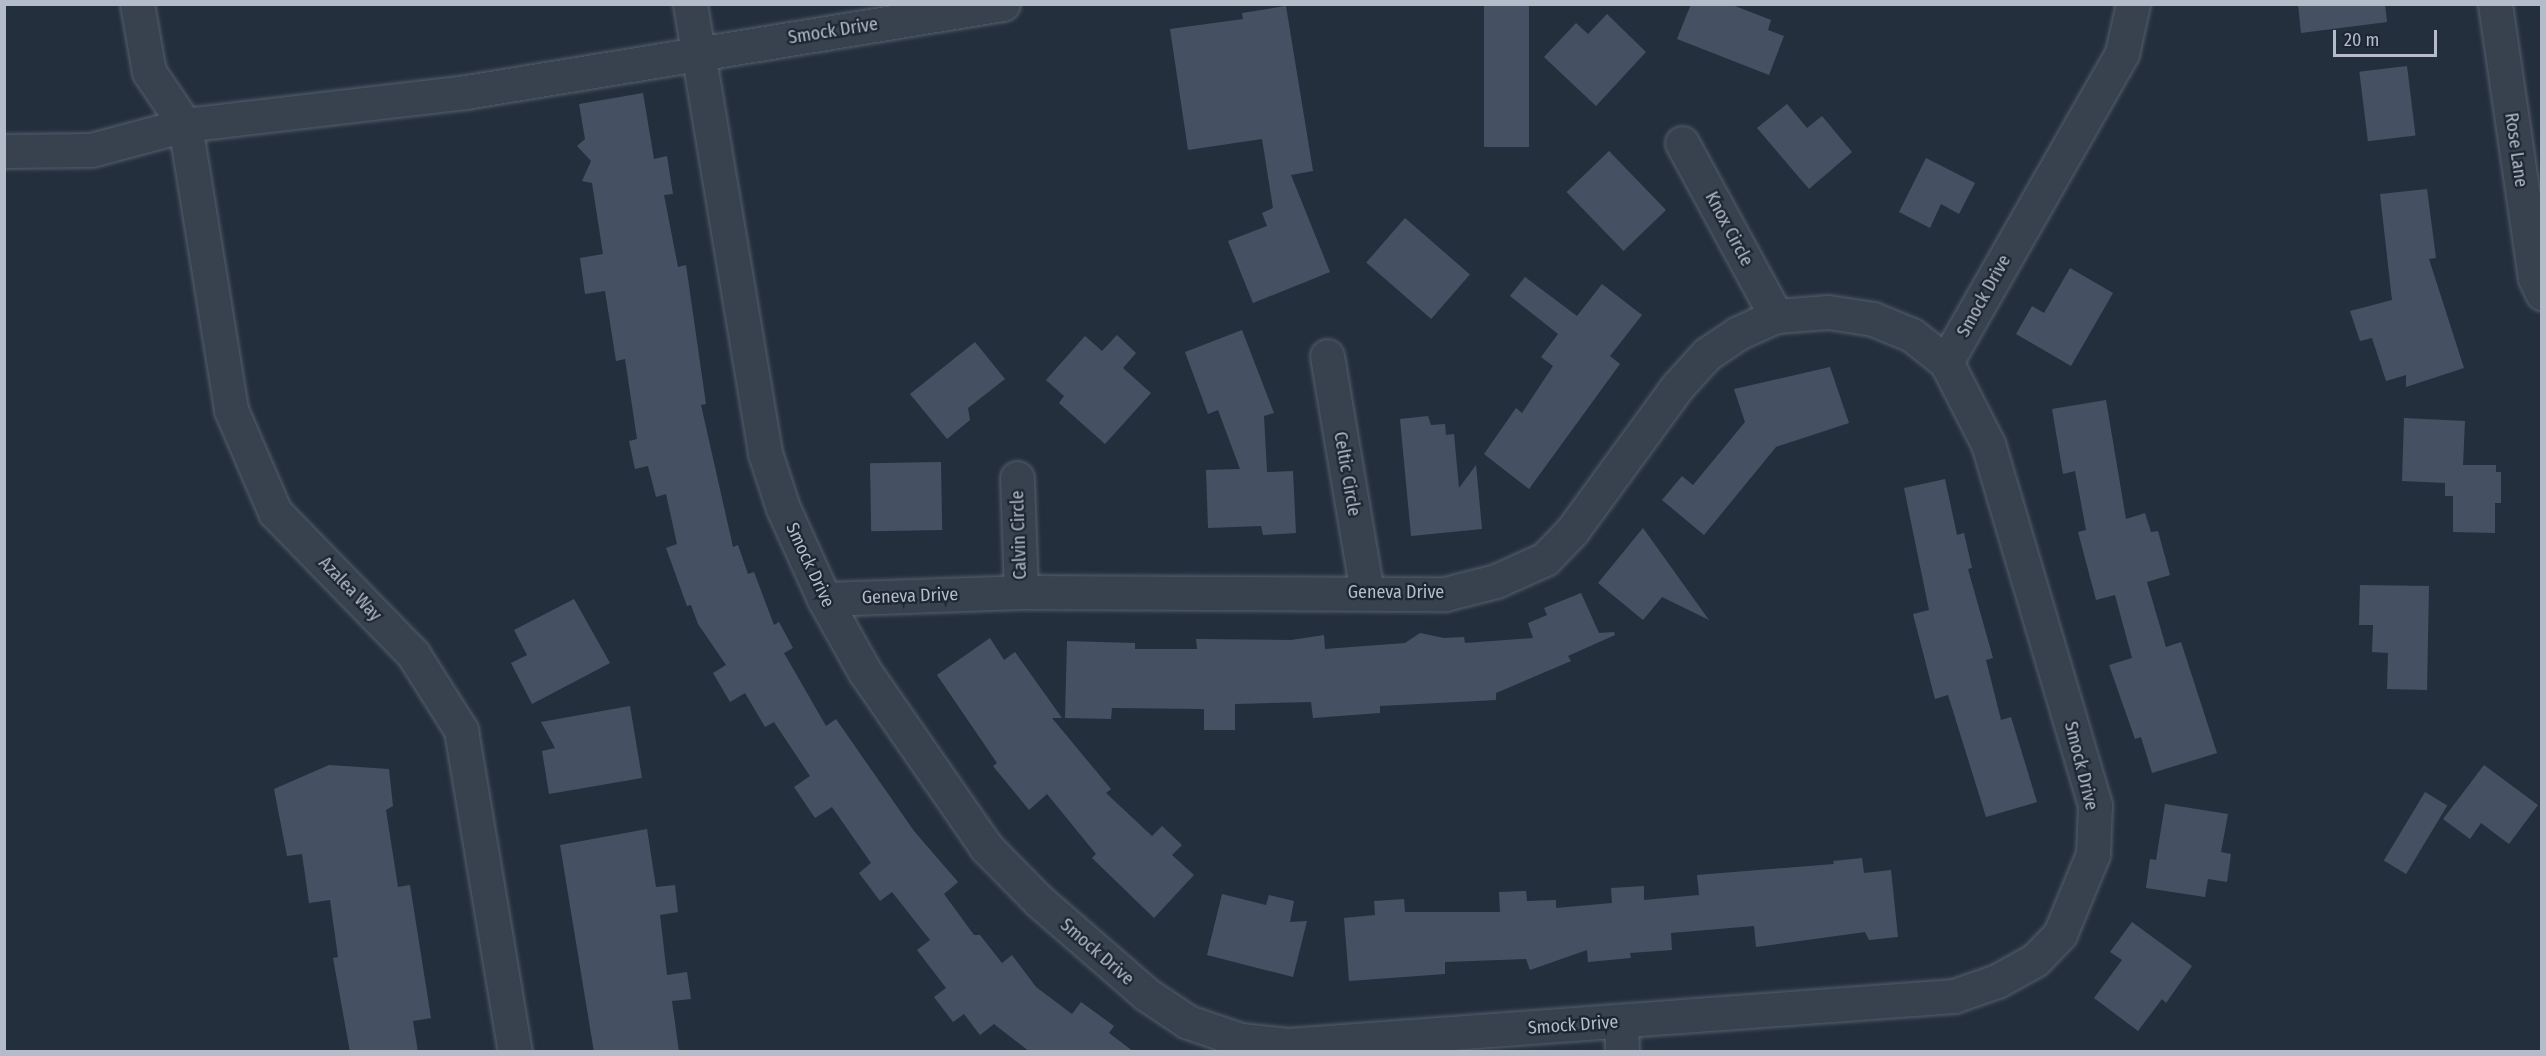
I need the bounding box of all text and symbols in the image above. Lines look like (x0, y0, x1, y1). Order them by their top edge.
street label: Smock Drive (787, 13, 879, 49)
scale bar (2336, 18, 2440, 56)
text: 20 m (2344, 29, 2379, 51)
street label: Rose Lane (2500, 111, 2532, 189)
street label: Knox Circle (1700, 188, 1758, 270)
street label: Smock Drive (1953, 251, 2015, 341)
street label: Celtic Circle (1329, 430, 1365, 518)
street label: Calvin Circle (1007, 490, 1031, 580)
street label: Smock Drive (781, 519, 839, 611)
street label: Azalea Way (314, 552, 386, 626)
street label: Geneva Drive (1348, 581, 1444, 603)
street label: Geneva Drive (861, 584, 959, 608)
street label: Smock Drive (2060, 719, 2102, 813)
street label: Smock Drive (1056, 914, 1138, 990)
street label: Smock Drive (1527, 1011, 1619, 1039)

